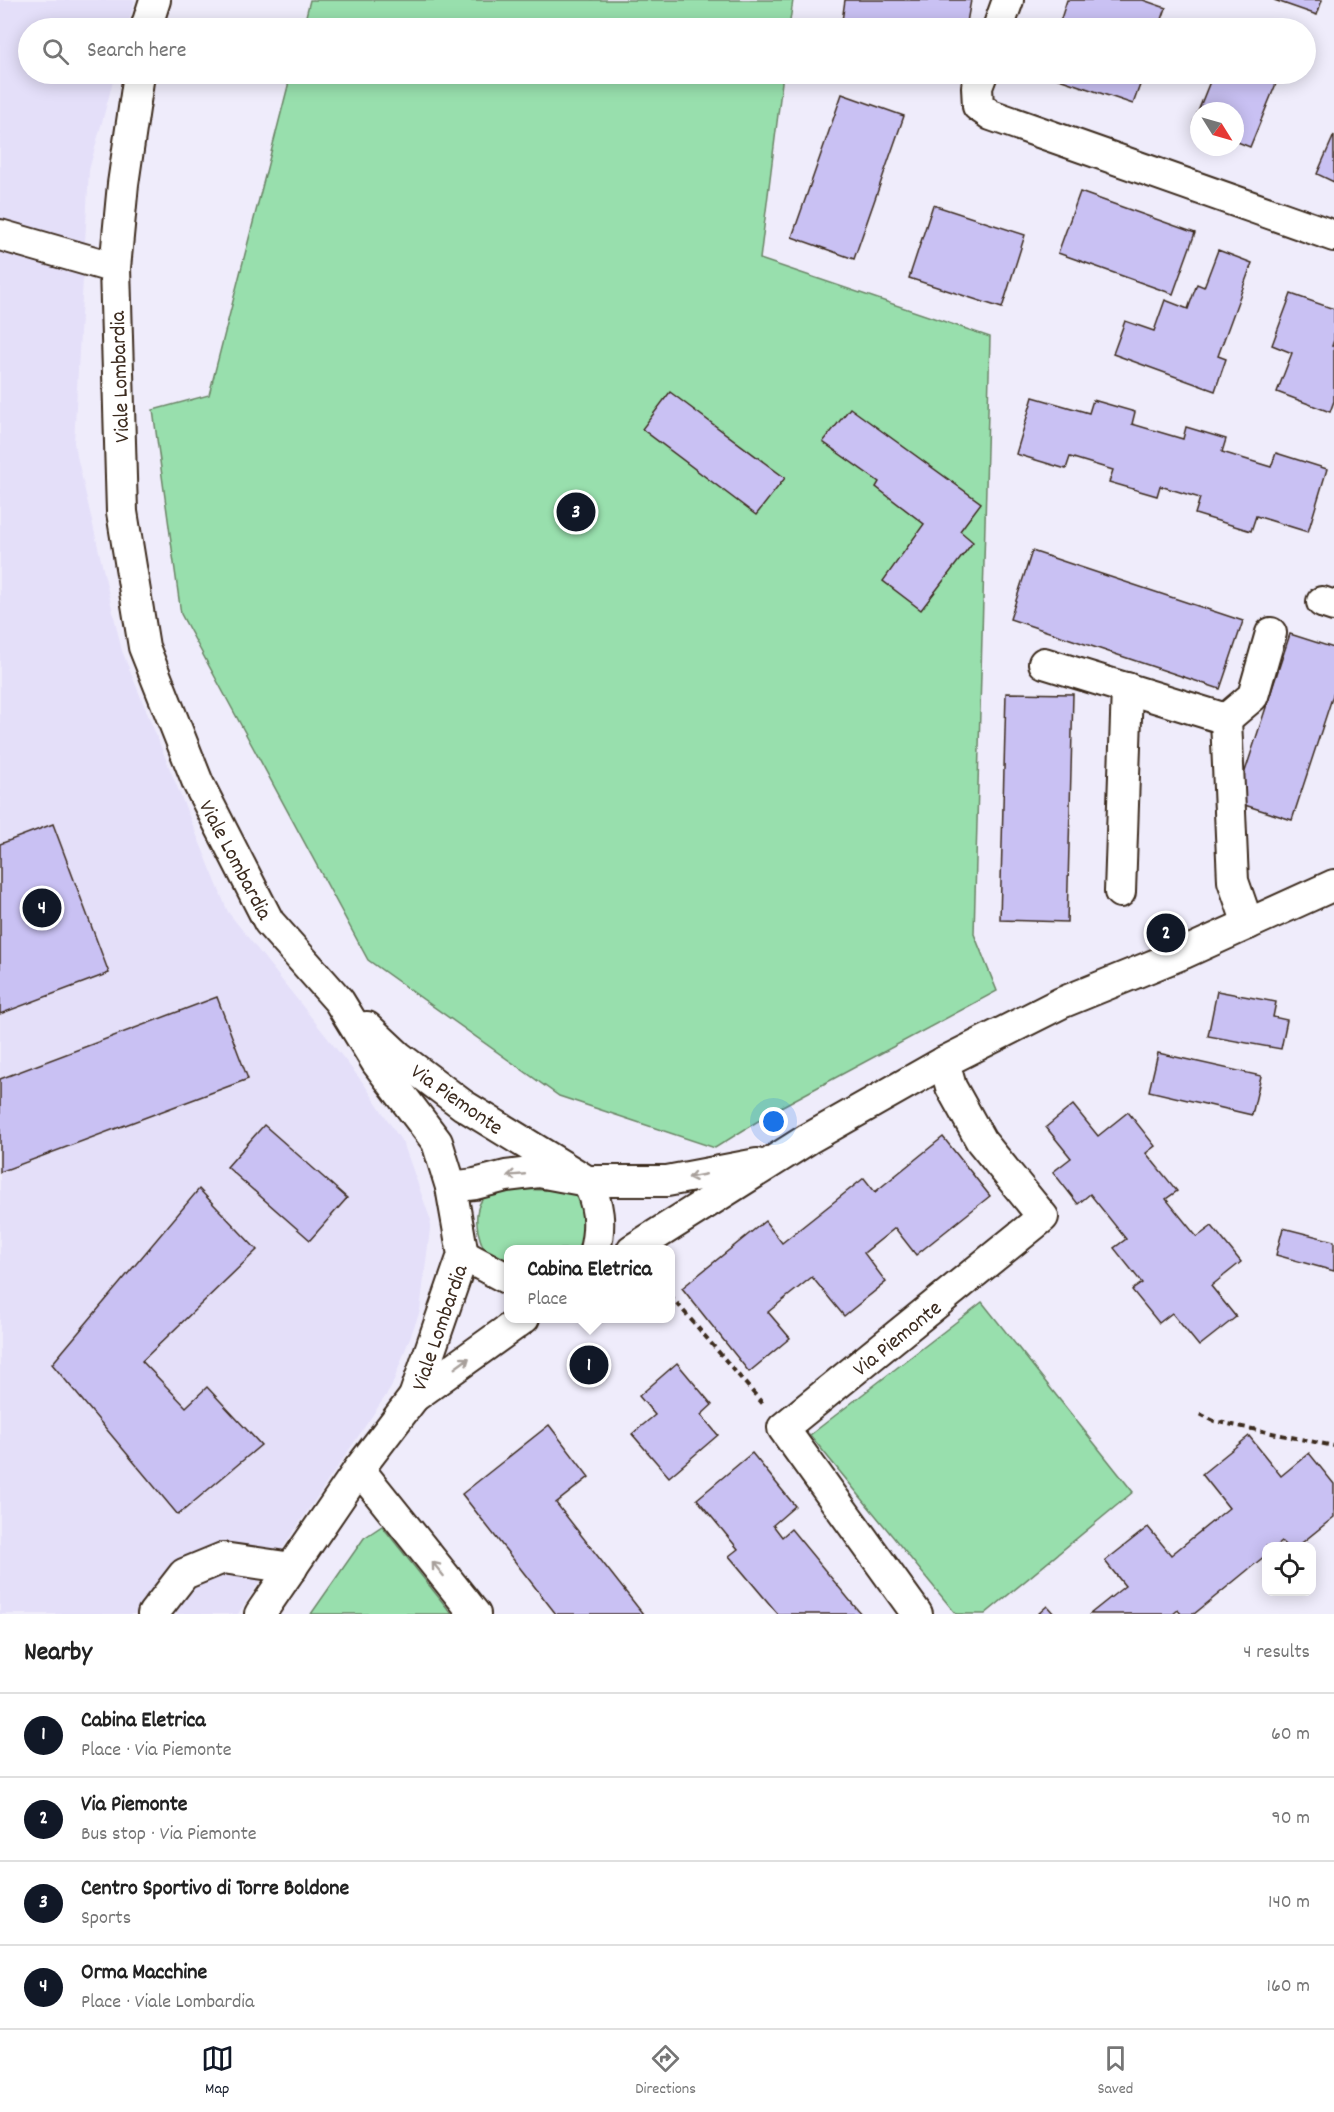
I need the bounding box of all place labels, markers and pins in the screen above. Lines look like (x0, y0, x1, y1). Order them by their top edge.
pin: 3 (556, 490, 596, 534)
pin: 4 (22, 886, 62, 930)
pin: 2 (1146, 910, 1186, 956)
pin: 1 (570, 1342, 608, 1388)

